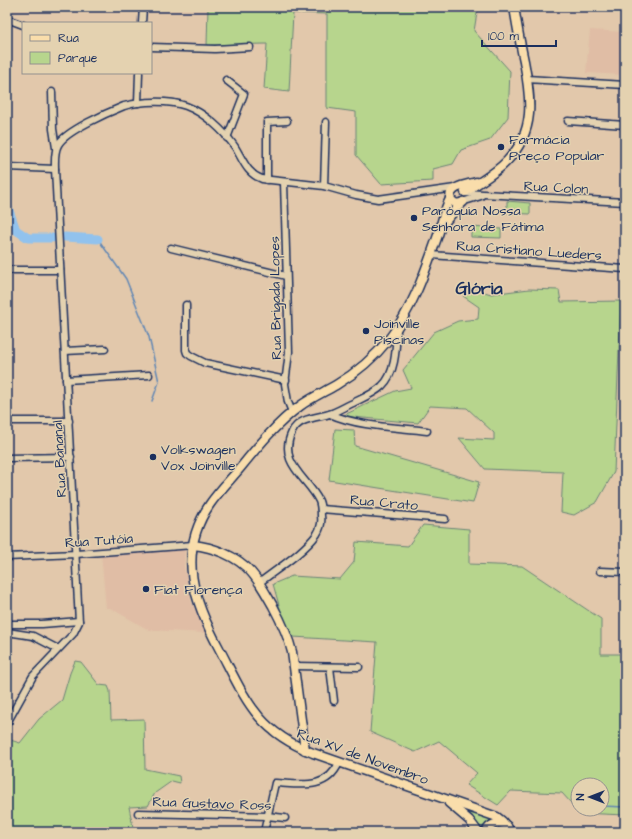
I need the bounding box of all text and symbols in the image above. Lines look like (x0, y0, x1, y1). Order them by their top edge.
legend (22, 22, 152, 74)
scale bar (482, 22, 556, 48)
text: 100 m (488, 28, 519, 45)
text: Rua (58, 30, 79, 47)
text: Parque (58, 50, 98, 67)
place label: Farmácia Preço Popular (509, 130, 605, 166)
marker: Farmácia Preço Popular (496, 142, 506, 152)
street label: Rua Colon (523, 176, 589, 200)
place label: Paróquia Nossa Senhora de Fátima (422, 201, 544, 237)
marker: Paróquia Nossa Senhora de Fátima (409, 213, 419, 223)
street label: Rua Brigada Lopes (265, 236, 287, 360)
street label: Rua Cristiano Lueders (455, 236, 602, 266)
district label: Glória (455, 276, 503, 301)
place label: Joinville Piscinas (374, 314, 424, 350)
marker: Joinville Piscinas (361, 326, 371, 336)
street label: Rua Bananal (48, 420, 72, 498)
place label: Volkswagen Vox Joinville (161, 440, 236, 476)
marker: Volkswagen Vox Joinville (148, 452, 158, 462)
street label: Rua Crato (349, 490, 419, 516)
street label: Rua Tutóia (64, 529, 134, 553)
place label: Fiat Florença (154, 580, 242, 600)
marker: Fiat Florença (141, 584, 151, 594)
street label: Rua XV de Novembro (294, 724, 431, 790)
north arrow (570, 777, 610, 817)
street label: Rua Gustavo Ross (152, 792, 272, 816)
text: N (573, 793, 588, 800)

